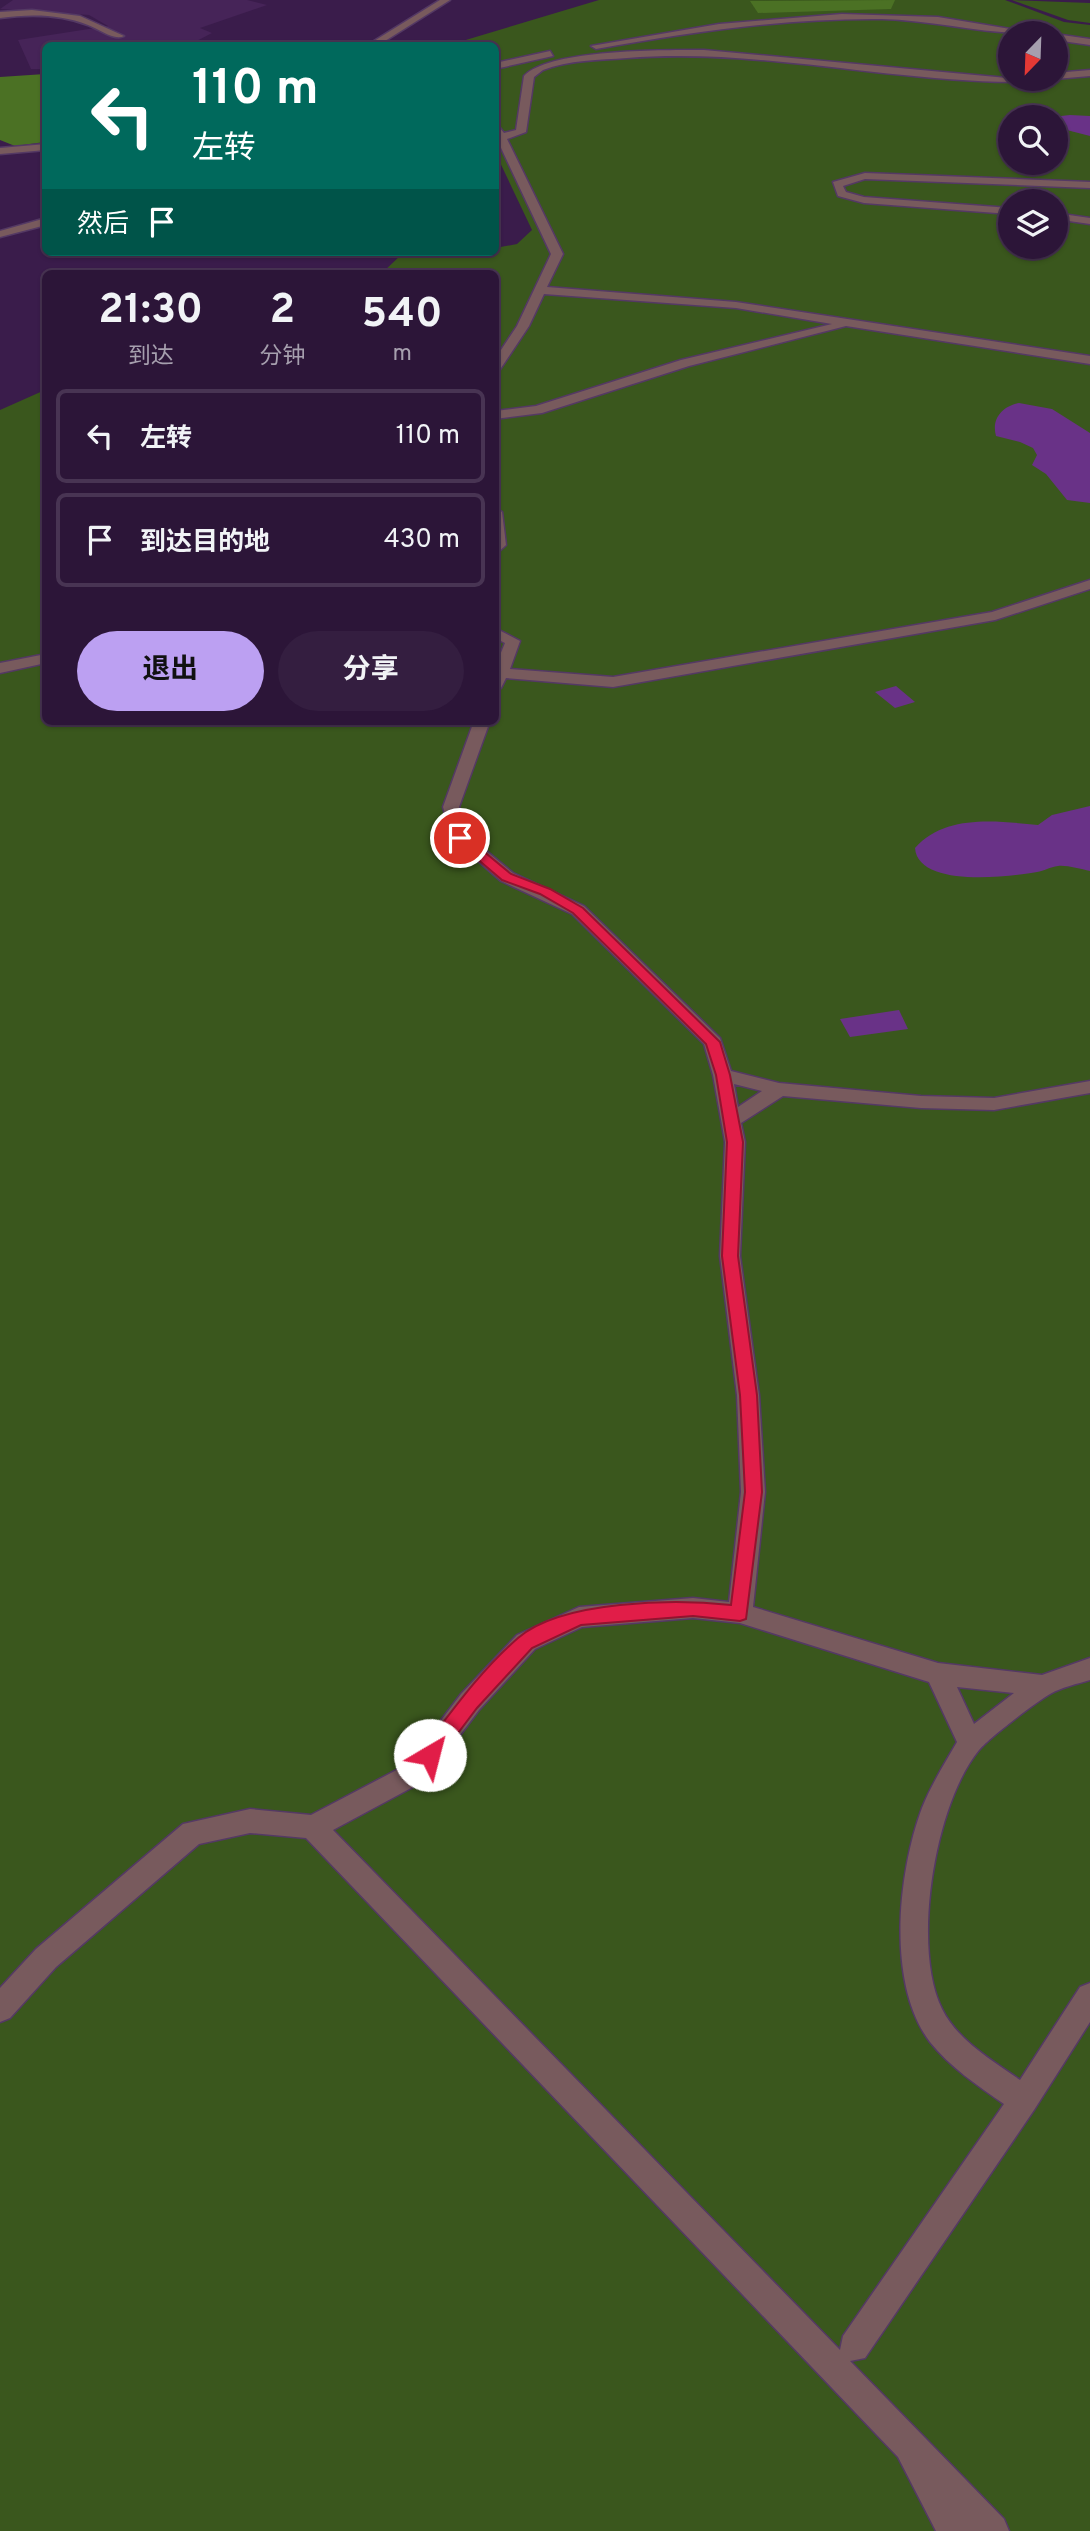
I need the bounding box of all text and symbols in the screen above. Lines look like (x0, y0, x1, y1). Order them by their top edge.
north arrow (998, 21, 1068, 91)
map controls (998, 21, 1068, 259)
text: 110 m (192, 60, 319, 122)
icon: left (77, 70, 168, 161)
button: search (998, 105, 1068, 175)
text: 左转 (192, 130, 256, 170)
button: layers (998, 189, 1068, 259)
icon: arrive (143, 203, 181, 241)
text: 然后 (77, 209, 129, 242)
text: 21:30 (98, 285, 203, 338)
text: 2 (270, 285, 295, 338)
text: 540 (362, 289, 443, 342)
text: m (392, 340, 412, 369)
text: 到达 (128, 343, 174, 372)
text: 分钟 (259, 343, 305, 372)
icon: left (81, 417, 119, 455)
text: 110 m (396, 420, 460, 453)
text: 左转 (140, 423, 192, 456)
icon: arrive (81, 521, 119, 559)
text: 430 m (384, 524, 460, 557)
text: 到达目的地 (140, 527, 270, 560)
button: 退出 (77, 631, 264, 711)
button: 分享 (278, 631, 464, 711)
pin (430, 808, 490, 868)
icon: arrive (441, 819, 479, 857)
position arrow (393, 1718, 467, 1792)

